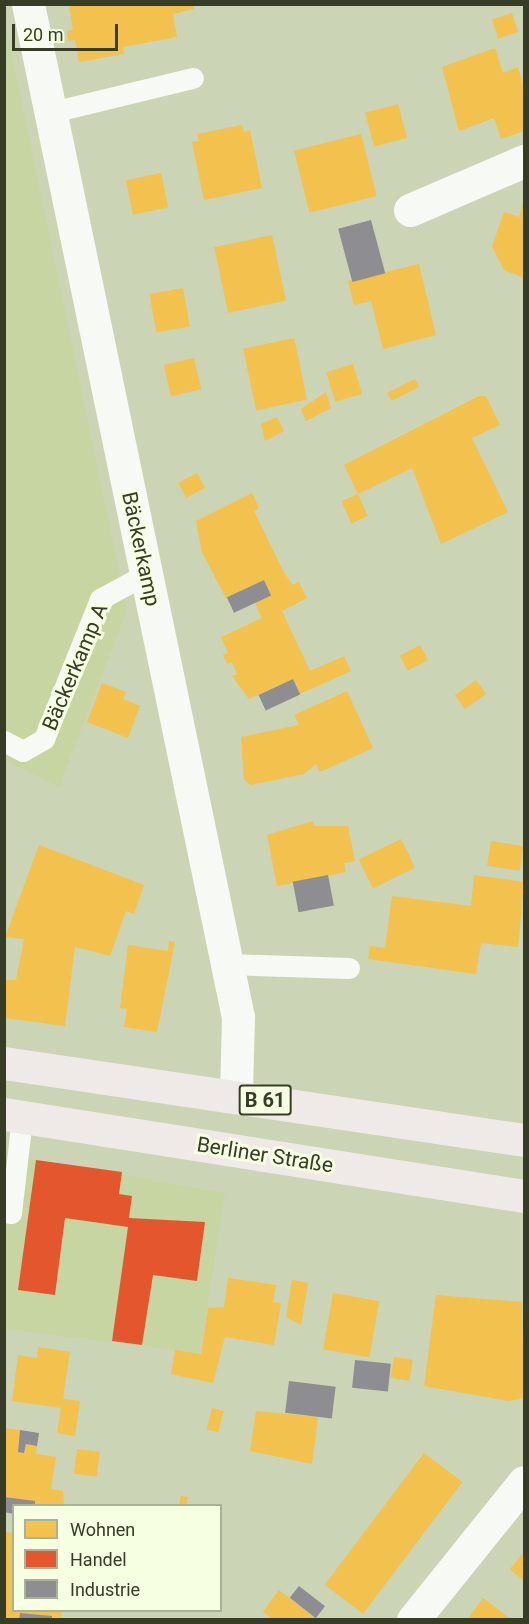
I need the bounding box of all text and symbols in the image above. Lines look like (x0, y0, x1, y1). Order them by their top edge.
scale bar (15, 12, 122, 50)
text: 20 m (23, 24, 63, 45)
street label: Bäckerkamp (117, 489, 165, 609)
street label: Bäckerkamp A (37, 600, 113, 734)
road number: B 61 (238, 1083, 292, 1117)
street label: Berliner Straße (195, 1132, 335, 1178)
legend (12, 1504, 222, 1612)
text: Wohnen (70, 1519, 135, 1540)
text: Handel (70, 1549, 127, 1570)
text: Industrie (70, 1579, 140, 1600)

